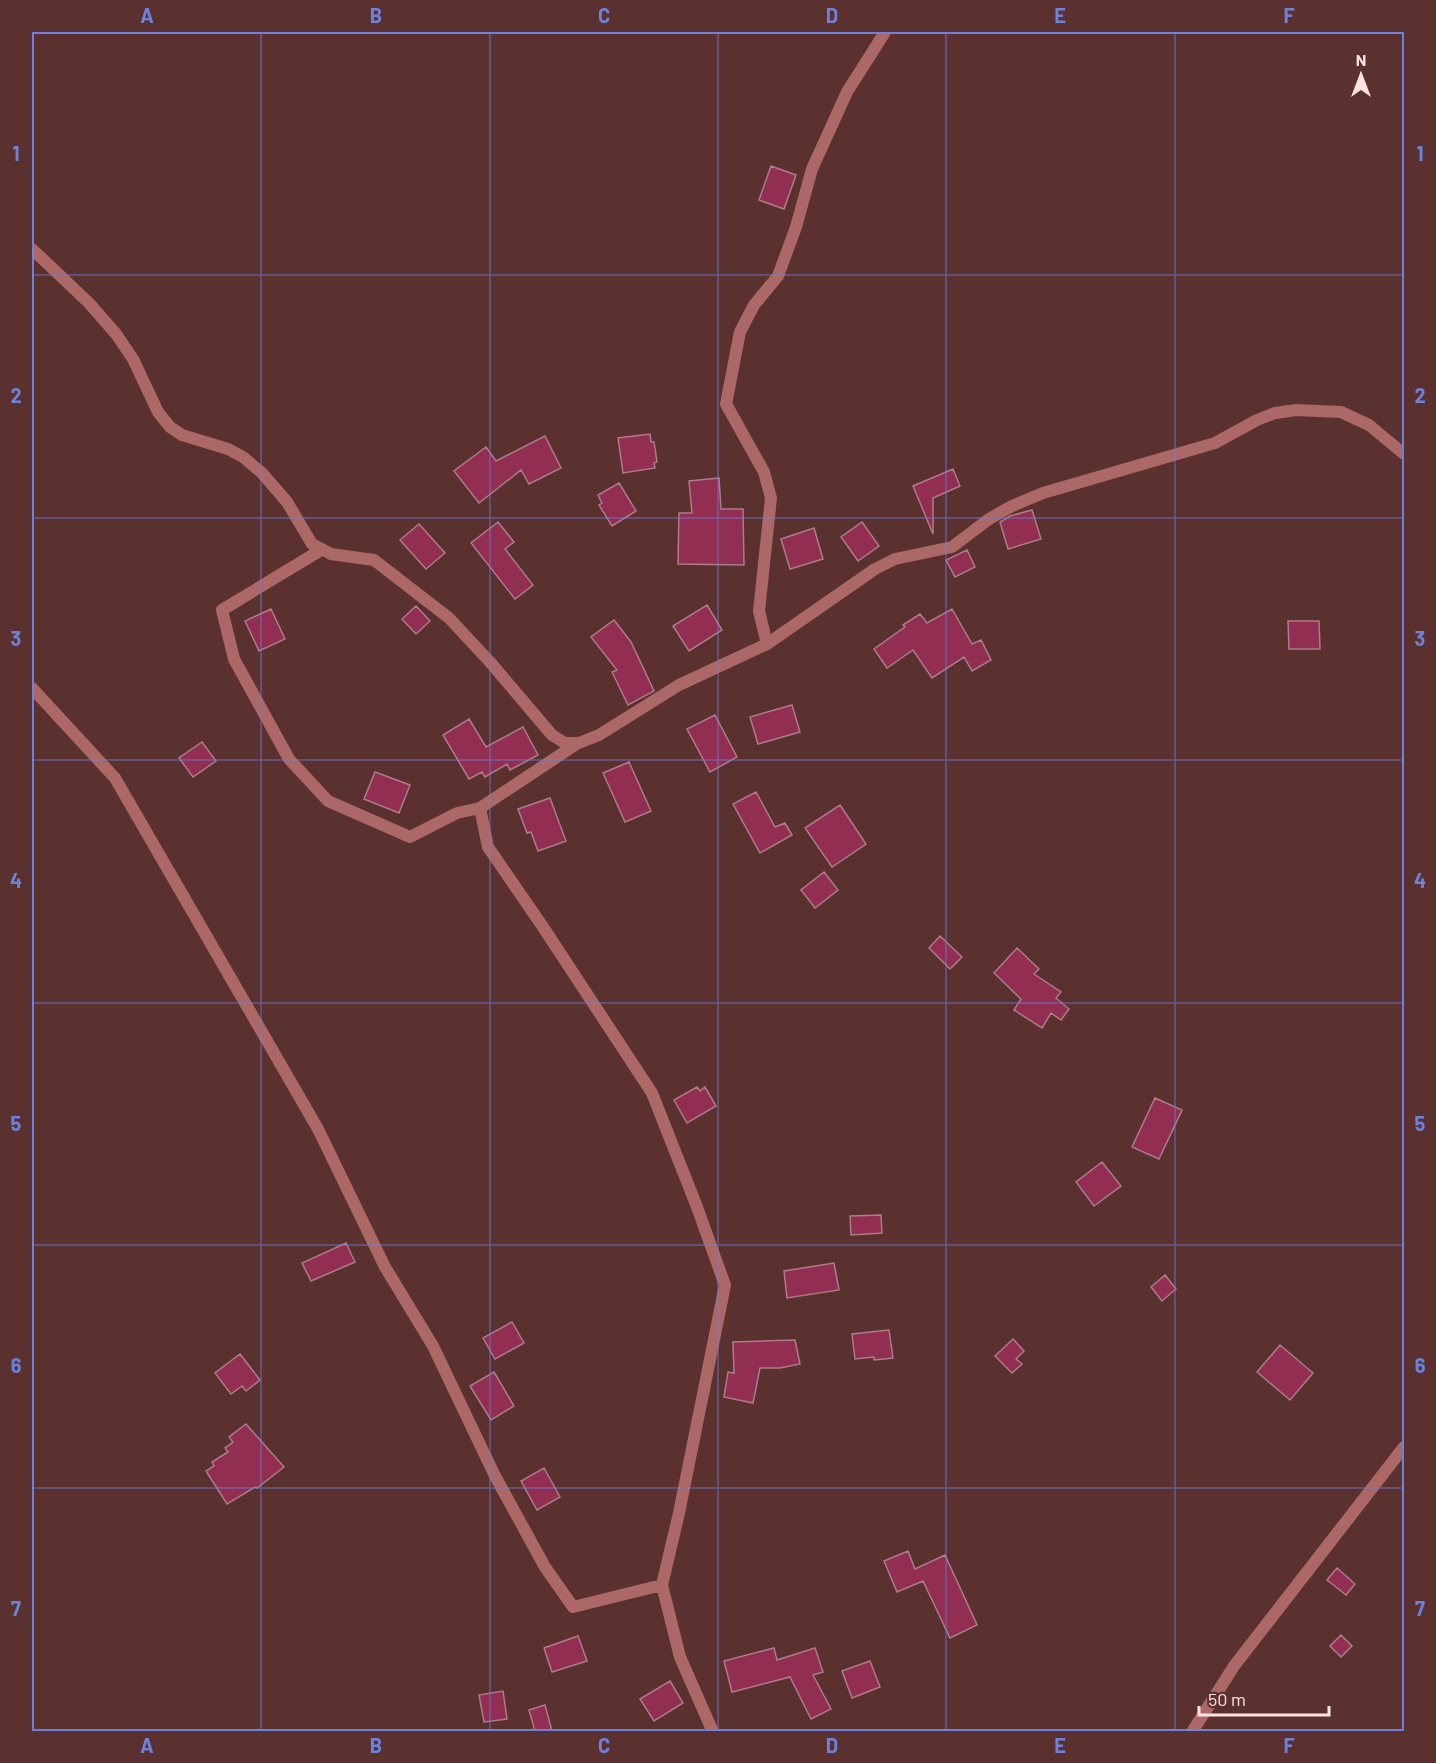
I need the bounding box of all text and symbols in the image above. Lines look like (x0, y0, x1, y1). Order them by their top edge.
text: A (140, 3, 154, 27)
text: B (370, 3, 382, 27)
text: C (598, 3, 610, 27)
text: D (826, 3, 838, 27)
text: E (1054, 3, 1066, 27)
text: F (1283, 3, 1295, 27)
north arrow (1331, 45, 1391, 105)
text: N (1356, 50, 1366, 69)
text: 1 (12, 141, 20, 165)
text: 1 (1416, 141, 1424, 165)
text: 2 (10, 383, 22, 407)
text: 2 (1414, 383, 1426, 407)
text: 3 (11, 626, 21, 650)
text: 3 (1415, 626, 1425, 650)
text: 4 (10, 868, 22, 892)
text: 4 (1414, 868, 1426, 892)
text: 5 (11, 1111, 22, 1135)
text: 5 (1415, 1111, 1426, 1135)
text: 6 (11, 1353, 22, 1377)
text: 6 (1415, 1353, 1426, 1377)
text: 7 (11, 1596, 21, 1620)
text: 7 (1415, 1596, 1425, 1620)
scale bar (1199, 1679, 1330, 1717)
text: 50 m (1208, 1688, 1246, 1710)
text: A (140, 1733, 154, 1757)
text: B (370, 1733, 382, 1757)
text: C (598, 1733, 610, 1757)
text: D (826, 1733, 838, 1757)
text: E (1054, 1733, 1066, 1757)
text: F (1283, 1733, 1295, 1757)

